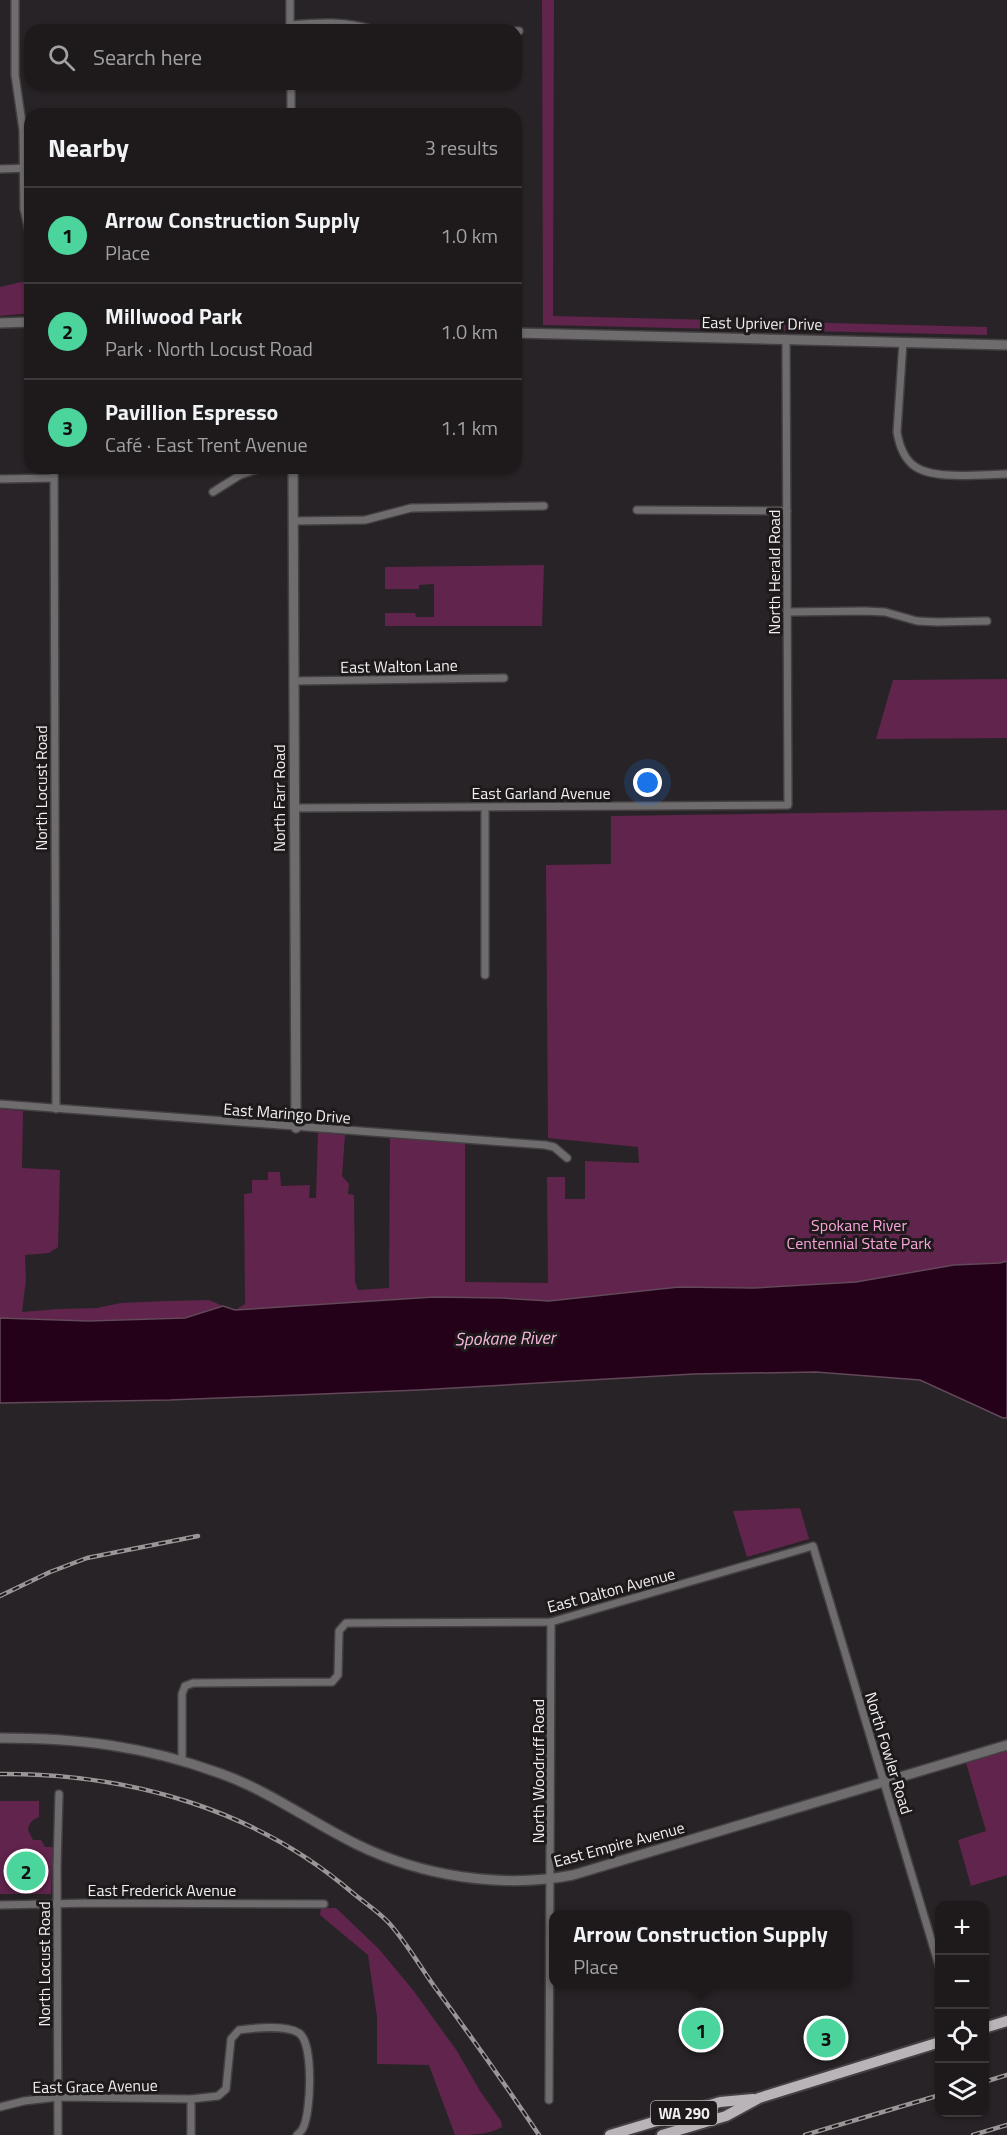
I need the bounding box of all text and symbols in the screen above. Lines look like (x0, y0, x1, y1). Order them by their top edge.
search box (24, 24, 522, 90)
text: Search here (93, 40, 202, 74)
icon: search (45, 41, 78, 74)
text: Nearby (48, 128, 129, 167)
text: 3 results (425, 132, 498, 163)
text: Arrow Construction Supply (105, 203, 360, 237)
text: 1 (62, 220, 73, 251)
text: 1.0 km (441, 220, 498, 251)
text: Place (105, 237, 150, 268)
text: Millwood Park (105, 299, 242, 333)
street label: East Upriver Drive (701, 310, 823, 336)
text: 2 (62, 316, 73, 347)
text: 1.0 km (441, 316, 498, 347)
text: Park · North Locust Road (105, 333, 313, 364)
text: Pavillion Espresso (105, 395, 278, 429)
text: 3 (62, 412, 73, 443)
text: 1.1 km (441, 412, 498, 443)
text: Café · East Trent Avenue (105, 429, 308, 460)
street label: North Herald Road (762, 509, 786, 635)
street label: East Walton Lane (340, 653, 458, 679)
street label: North Locust Road (29, 725, 53, 851)
street label: North Farr Road (267, 744, 291, 852)
your location (633, 768, 662, 797)
street label: East Garland Avenue (471, 781, 611, 805)
street label: East Maringo Drive (222, 1097, 352, 1129)
park label: Spokane River Centennial State Park (787, 1213, 932, 1255)
water label: Spokane River (454, 1324, 558, 1352)
street label: East Dalton Avenue (544, 1561, 678, 1619)
street label: North Fowler Road (859, 1689, 919, 1817)
street label: North Woodruff Road (526, 1699, 550, 1843)
street label: East Empire Avenue (551, 1815, 687, 1873)
pin: 2 (6, 1848, 46, 1894)
street label: East Frederick Avenue (88, 1878, 236, 1902)
street label: North Locust Road (32, 1901, 56, 2027)
map controls (935, 1901, 989, 2117)
button: + (935, 1901, 989, 1955)
popup (549, 1910, 852, 1988)
text: Arrow Construction Supply (573, 1917, 828, 1951)
text: Place (573, 1951, 618, 1982)
button: − (935, 1955, 989, 2009)
pin: 1 (682, 2008, 720, 2052)
button: locate (935, 2009, 989, 2063)
pin: 3 (806, 2016, 846, 2060)
button: layers (935, 2063, 989, 2117)
street label: East Grace Avenue (32, 2073, 158, 2099)
road number: WA 290 (651, 2101, 717, 2125)

